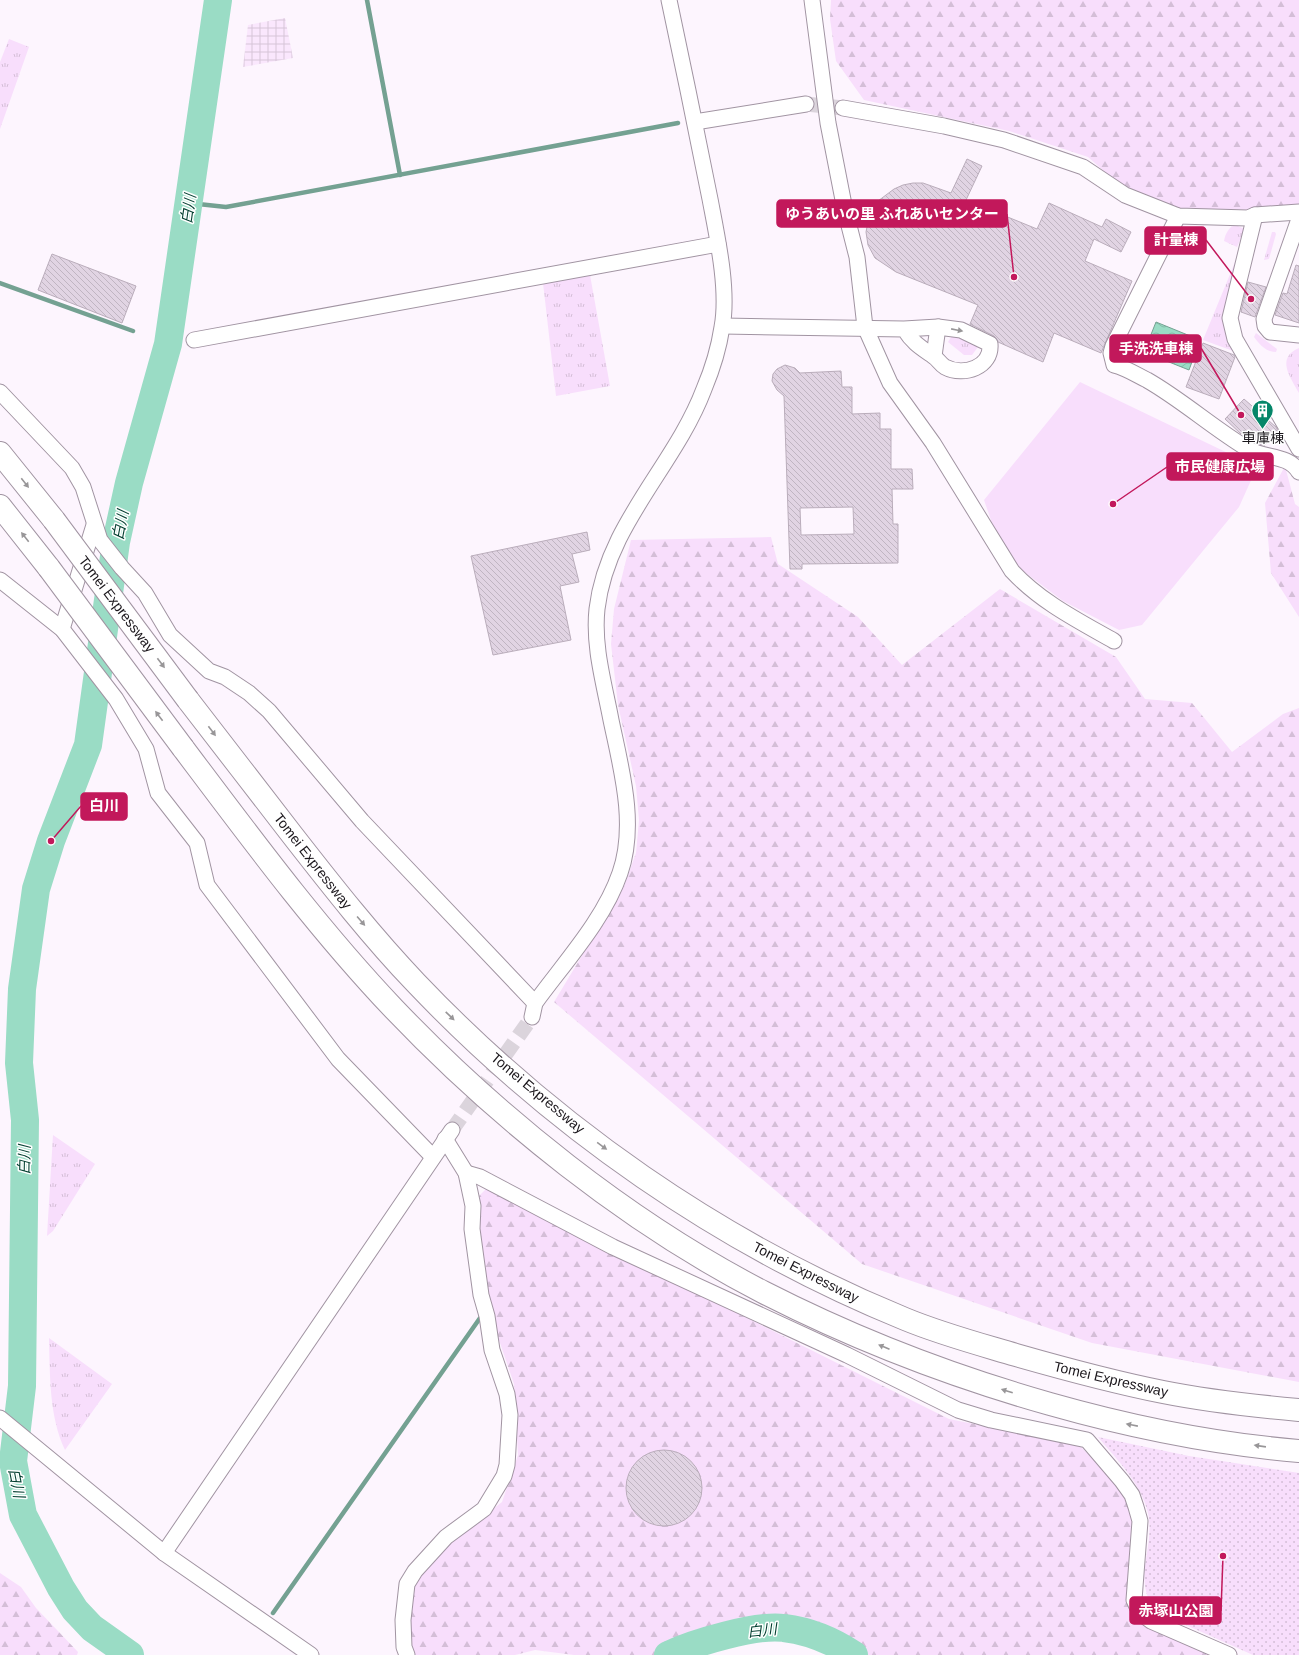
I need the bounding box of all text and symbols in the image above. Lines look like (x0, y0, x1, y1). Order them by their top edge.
water label: 白川 (177, 191, 199, 225)
callout: ゆうあいの里 ふれあいセンター (777, 200, 1007, 227)
text: ゆうあいの里 ふれあいセンター (785, 205, 999, 222)
callout: 計量棟 (1145, 227, 1206, 254)
text: 計量棟 (1153, 231, 1199, 248)
one-way arrow (951, 327, 963, 333)
callout: 手洗洗車棟 (1110, 335, 1201, 362)
text: 手洗洗車棟 (1118, 340, 1194, 357)
building icon: 車庫棟 (1250, 397, 1276, 430)
place label: 車庫棟 (1242, 430, 1284, 446)
callout: 市民健康広場 (1167, 453, 1273, 480)
text: 市民健康広場 (1175, 458, 1265, 475)
one-way arrow (20, 477, 29, 488)
water label: 白川 (109, 507, 132, 541)
one-way arrow (21, 532, 29, 543)
street label: Tomei Expressway (75, 553, 159, 655)
one-way arrow (157, 658, 165, 669)
one-way arrow (155, 711, 164, 722)
one-way arrow (207, 725, 216, 736)
callout: 白川 (81, 793, 127, 820)
text: 白川 (89, 797, 119, 814)
street label: Tomei Expressway (271, 810, 355, 912)
one-way arrow (356, 916, 365, 927)
one-way arrow (445, 1011, 455, 1021)
street label: Tomei Expressway (488, 1049, 588, 1137)
one-way arrow (596, 1142, 607, 1150)
water label: 白川 (15, 1143, 33, 1175)
street label: Tomei Expressway (750, 1238, 862, 1306)
one-way arrow (878, 1344, 890, 1350)
street label: Tomei Expressway (1052, 1358, 1170, 1400)
one-way arrow (1000, 1388, 1012, 1394)
one-way arrow (1126, 1422, 1138, 1428)
one-way arrow (1254, 1443, 1266, 1449)
water label: 白川 (6, 1467, 29, 1501)
callout: 赤塚山公園 (1130, 1597, 1221, 1624)
text: 赤塚山公園 (1138, 1602, 1214, 1619)
water label: 白川 (746, 1620, 780, 1640)

